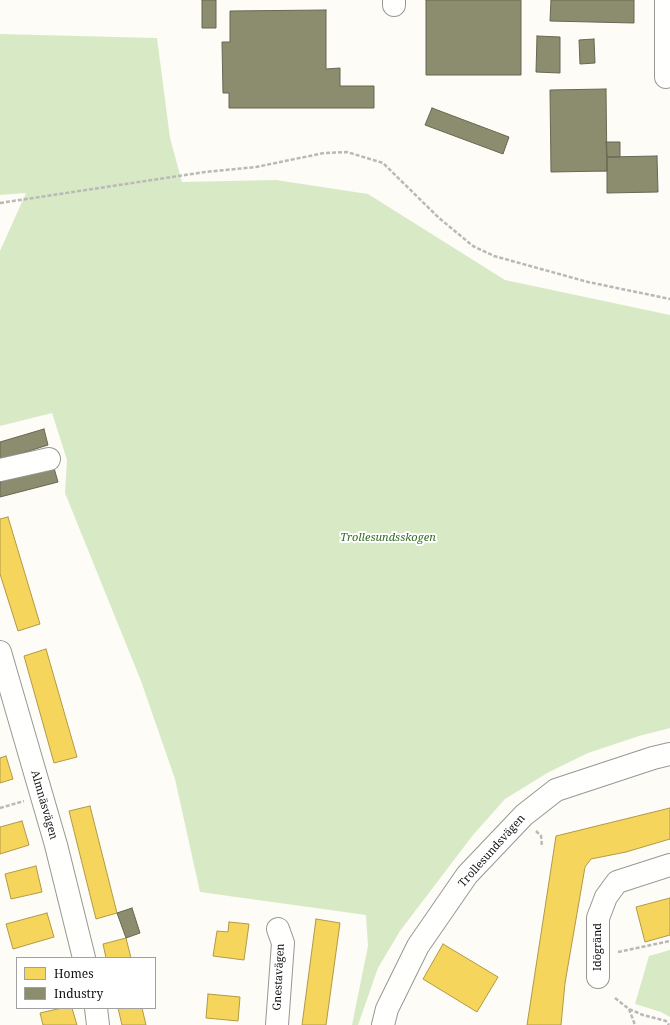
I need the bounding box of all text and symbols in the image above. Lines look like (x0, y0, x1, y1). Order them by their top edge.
park label: Trollesundsskogen (340, 531, 436, 545)
street label: Almnäsvägen (28, 769, 60, 841)
street label: Trollesundsvägen (456, 812, 528, 890)
street label: Idögränd (591, 923, 605, 971)
street label: Gnestavägen (271, 943, 287, 1011)
legend (16, 957, 156, 1009)
text: Homes (54, 965, 94, 982)
text: Industry (54, 985, 103, 1002)

